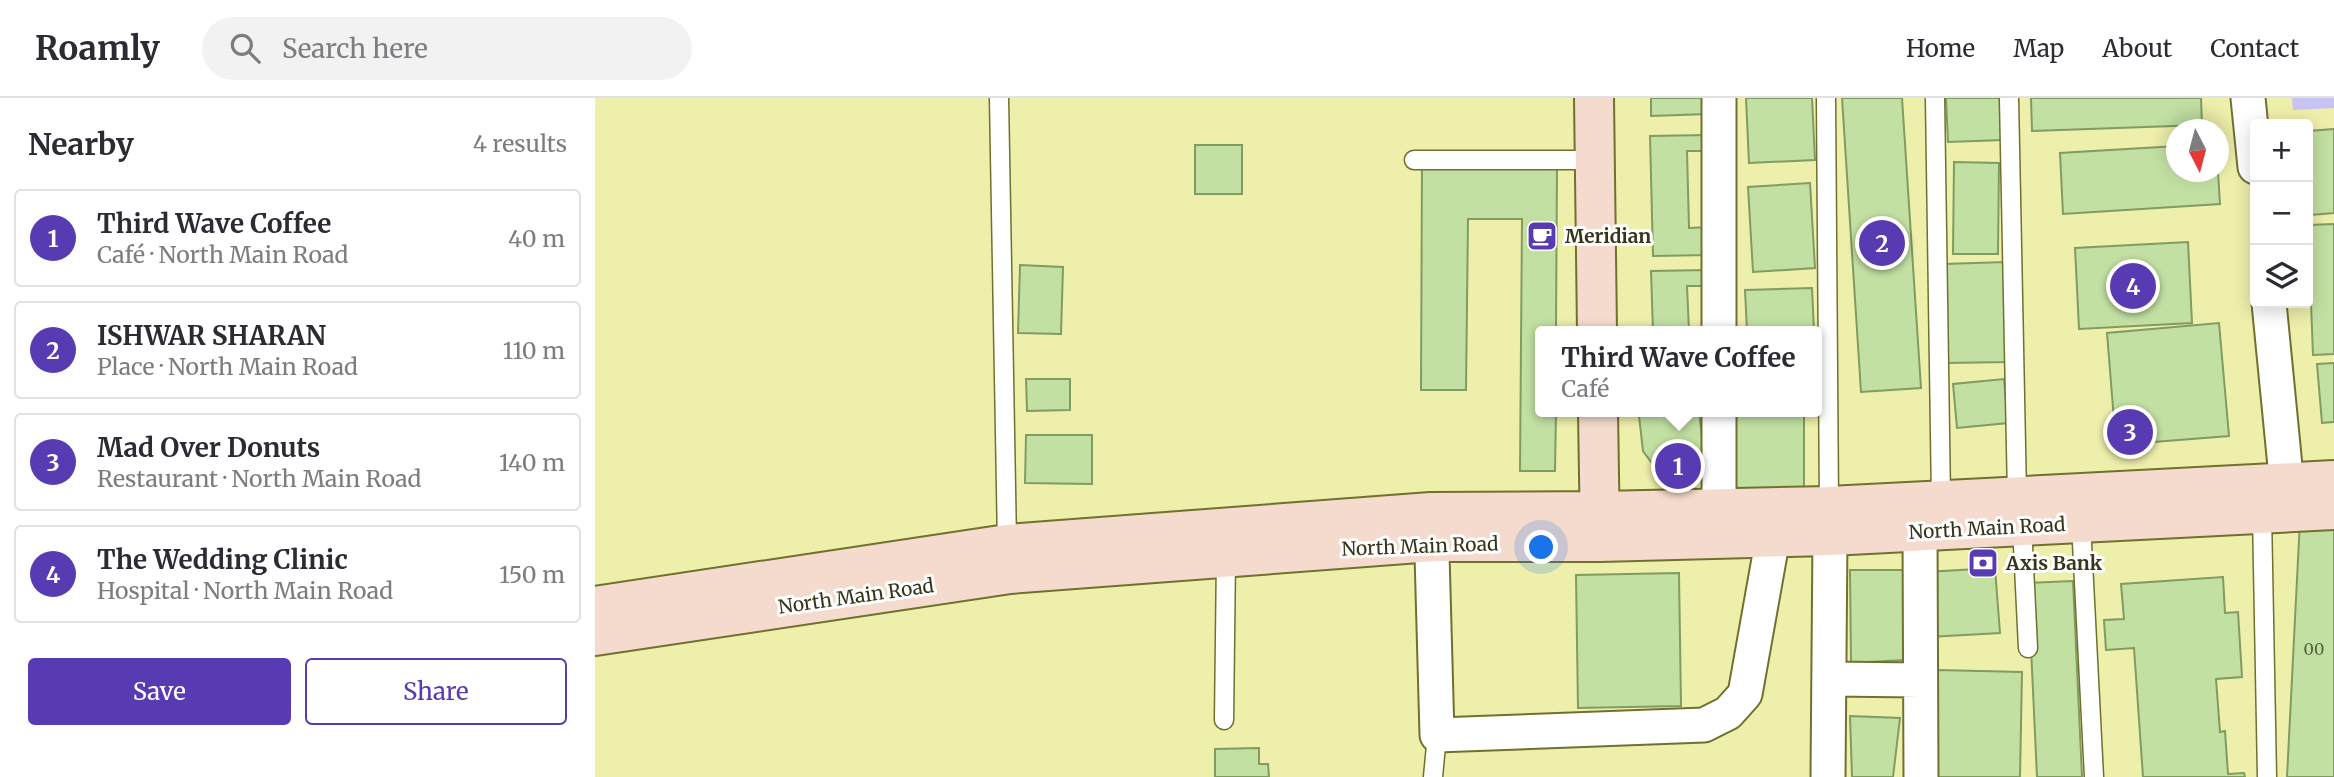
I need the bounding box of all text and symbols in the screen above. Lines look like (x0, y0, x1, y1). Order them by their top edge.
search box (202, 17, 692, 80)
text: Roamly (35, 28, 160, 69)
icon: search (226, 29, 264, 67)
text: Search here (282, 32, 428, 65)
text: Home (1906, 33, 1975, 64)
text: Map (2013, 33, 2064, 64)
text: About (2102, 33, 2172, 64)
text: Contact (2210, 33, 2299, 64)
north arrow (2166, 119, 2229, 182)
map controls (2250, 119, 2313, 308)
button: + (2250, 119, 2313, 182)
text: Nearby (28, 125, 134, 163)
text: 4 results (473, 129, 567, 158)
button: − (2250, 182, 2313, 245)
text: Third Wave Coffee (97, 207, 331, 240)
pin: 2 (1859, 217, 1905, 269)
cafe icon: Meridian (1525, 219, 1559, 253)
text: 1 (48, 224, 58, 253)
text: 40 m (508, 224, 565, 253)
place label: Meridian (1565, 224, 1651, 248)
text: Café · North Main Road (97, 240, 348, 269)
button: layers (2250, 245, 2313, 308)
pin: 4 (2110, 260, 2156, 312)
text: ISHWAR SHARAN (97, 319, 326, 352)
popup (1535, 326, 1822, 417)
text: 2 (46, 336, 60, 365)
text: 110 m (503, 336, 565, 365)
text: Third Wave Coffee (1561, 341, 1796, 374)
text: Place · North Main Road (97, 352, 358, 381)
text: Café (1561, 374, 1609, 403)
pin: 3 (2107, 406, 2153, 458)
text: Mad Over Donuts (97, 431, 320, 464)
pin: 1 (1655, 440, 1701, 492)
text: 3 (46, 448, 60, 477)
text: 140 m (499, 448, 565, 477)
text: Restaurant · North Main Road (97, 464, 421, 493)
street label: North Main Road (1908, 512, 2066, 544)
your location (1524, 530, 1558, 564)
street label: North Main Road (1341, 531, 1499, 561)
text: The Wedding Clinic (97, 543, 348, 576)
bank icon: Axis Bank (1966, 546, 2000, 580)
place label: Axis Bank (2005, 551, 2103, 575)
text: 4 (46, 560, 60, 589)
text: 150 m (499, 560, 565, 589)
street label: North Main Road (777, 573, 935, 619)
text: Hospital · North Main Road (97, 576, 393, 605)
house number: 00 (2304, 639, 2324, 659)
button: Save (28, 658, 291, 725)
button: Share (305, 658, 567, 725)

